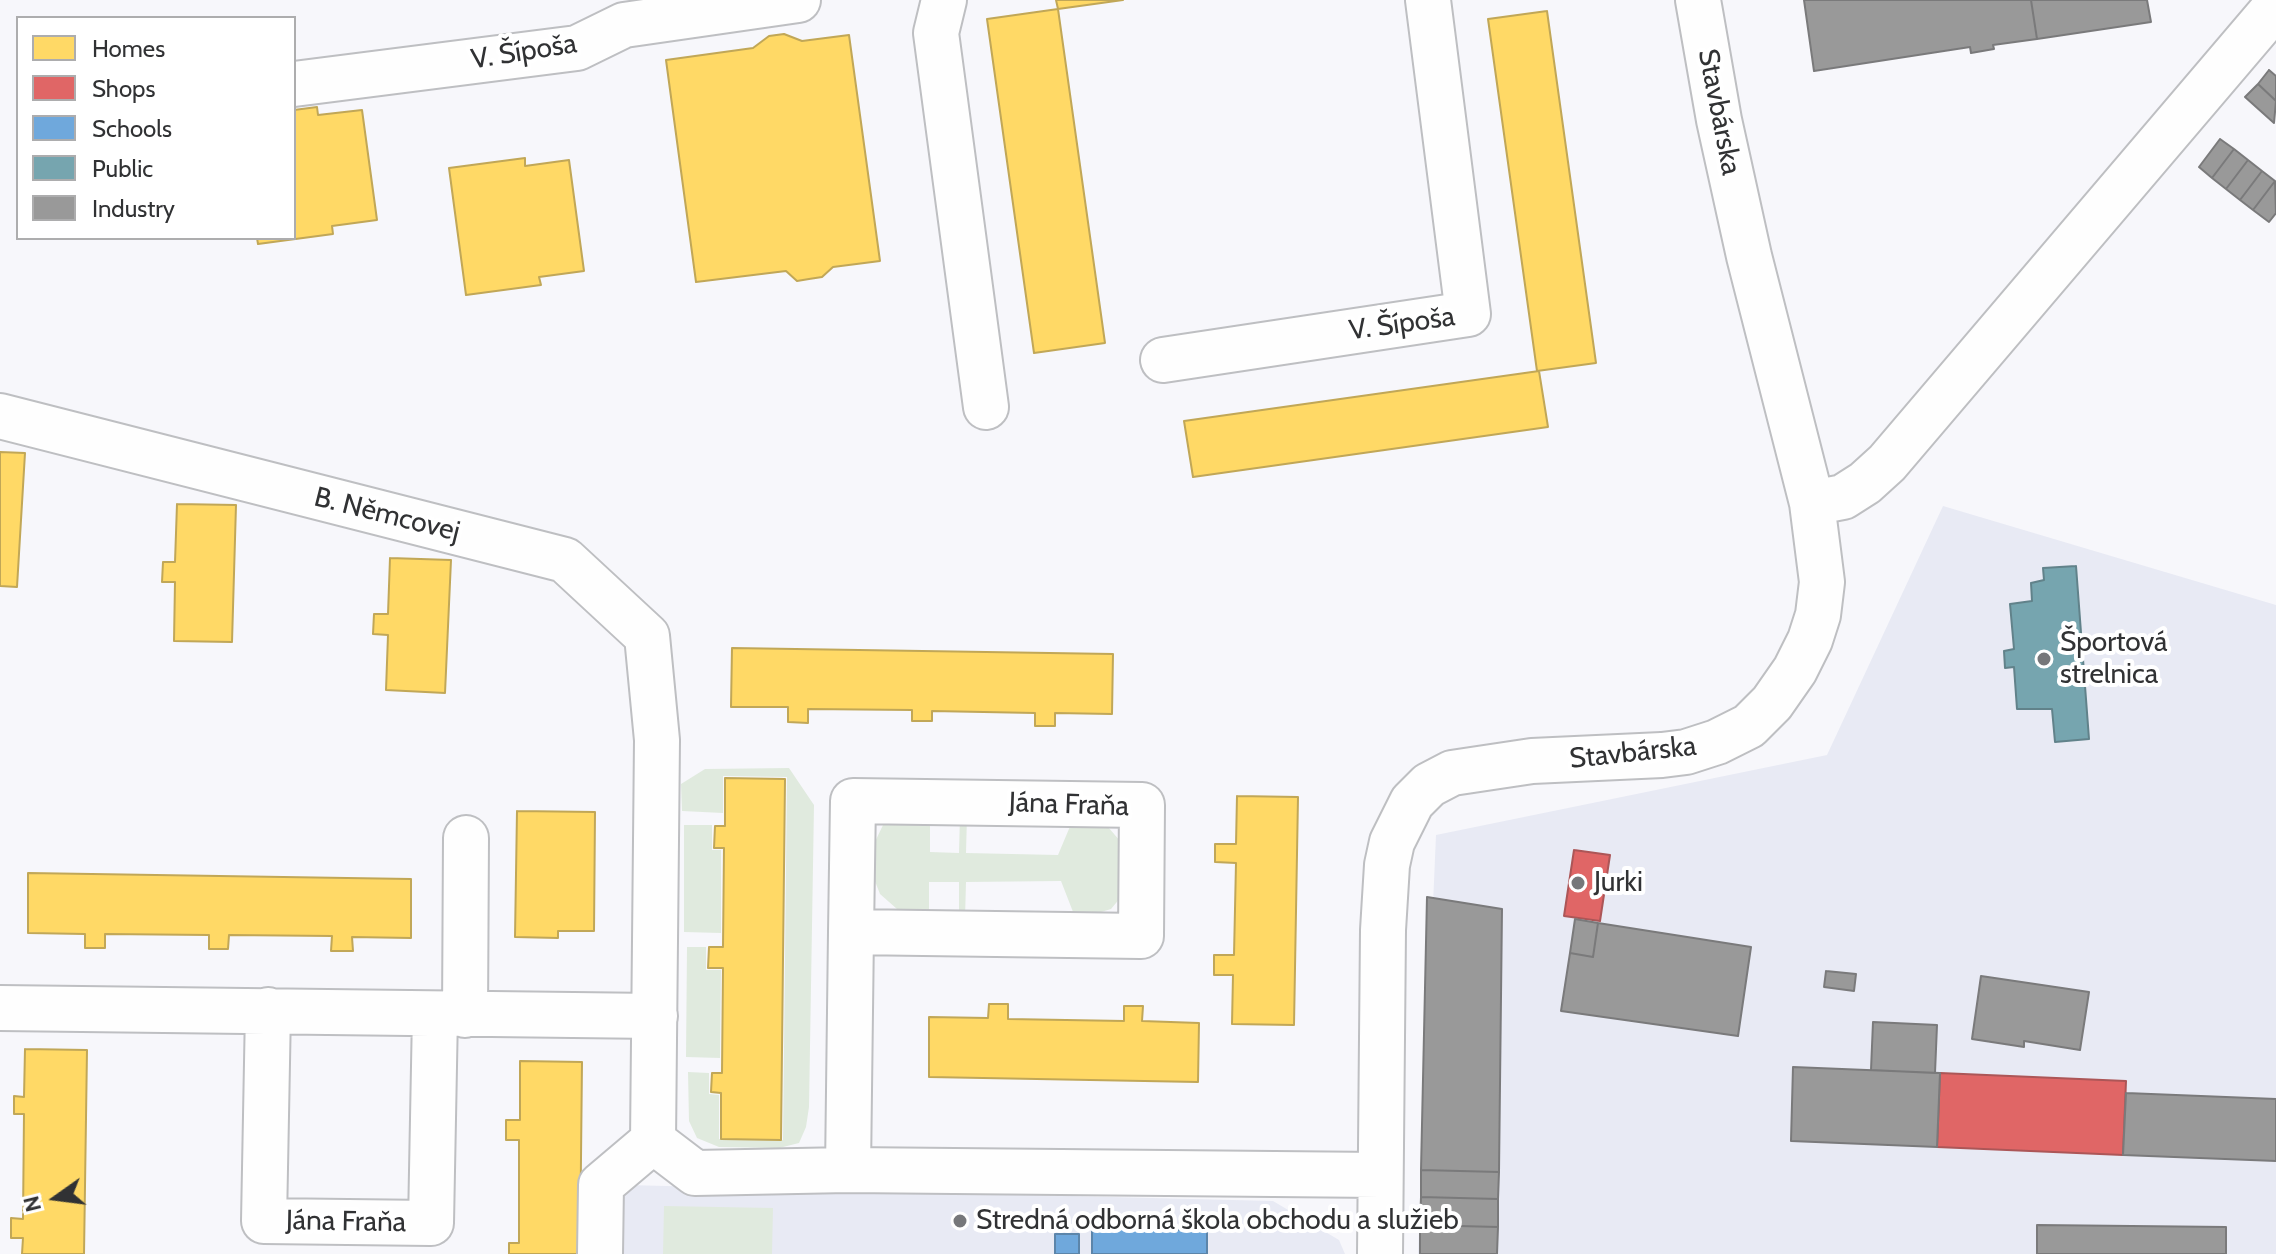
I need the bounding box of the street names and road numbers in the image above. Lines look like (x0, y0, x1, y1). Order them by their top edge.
street label: V. Šípoša (469, 27, 579, 77)
street label: Stavbárska (1690, 46, 1748, 178)
street label: V. Šípoša (1347, 300, 1457, 348)
street label: B. Němcovej (311, 481, 463, 549)
street label: Stavbárska (1568, 730, 1698, 776)
street label: Jána Fraňa (1008, 786, 1130, 824)
street label: Jána Fraňa (286, 1204, 406, 1240)

